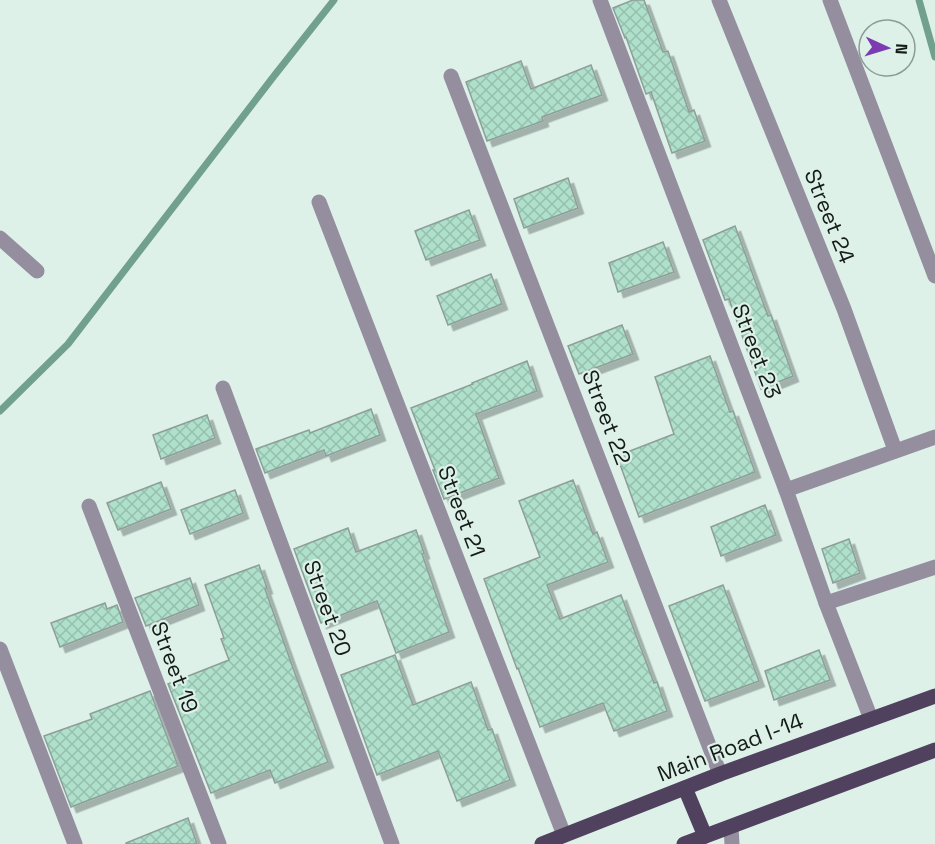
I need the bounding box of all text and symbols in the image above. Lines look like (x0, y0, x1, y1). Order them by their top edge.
north arrow (857, 18, 917, 78)
text: N (891, 43, 912, 55)
street label: Street 24 (798, 165, 862, 267)
street label: Street 23 (726, 300, 788, 402)
street label: Street 22 (576, 366, 638, 468)
street label: Street 21 (432, 461, 492, 561)
street label: Street 20 (298, 556, 358, 660)
street label: Street 19 (145, 617, 205, 717)
street label: Main Road I-14 (653, 706, 807, 788)

